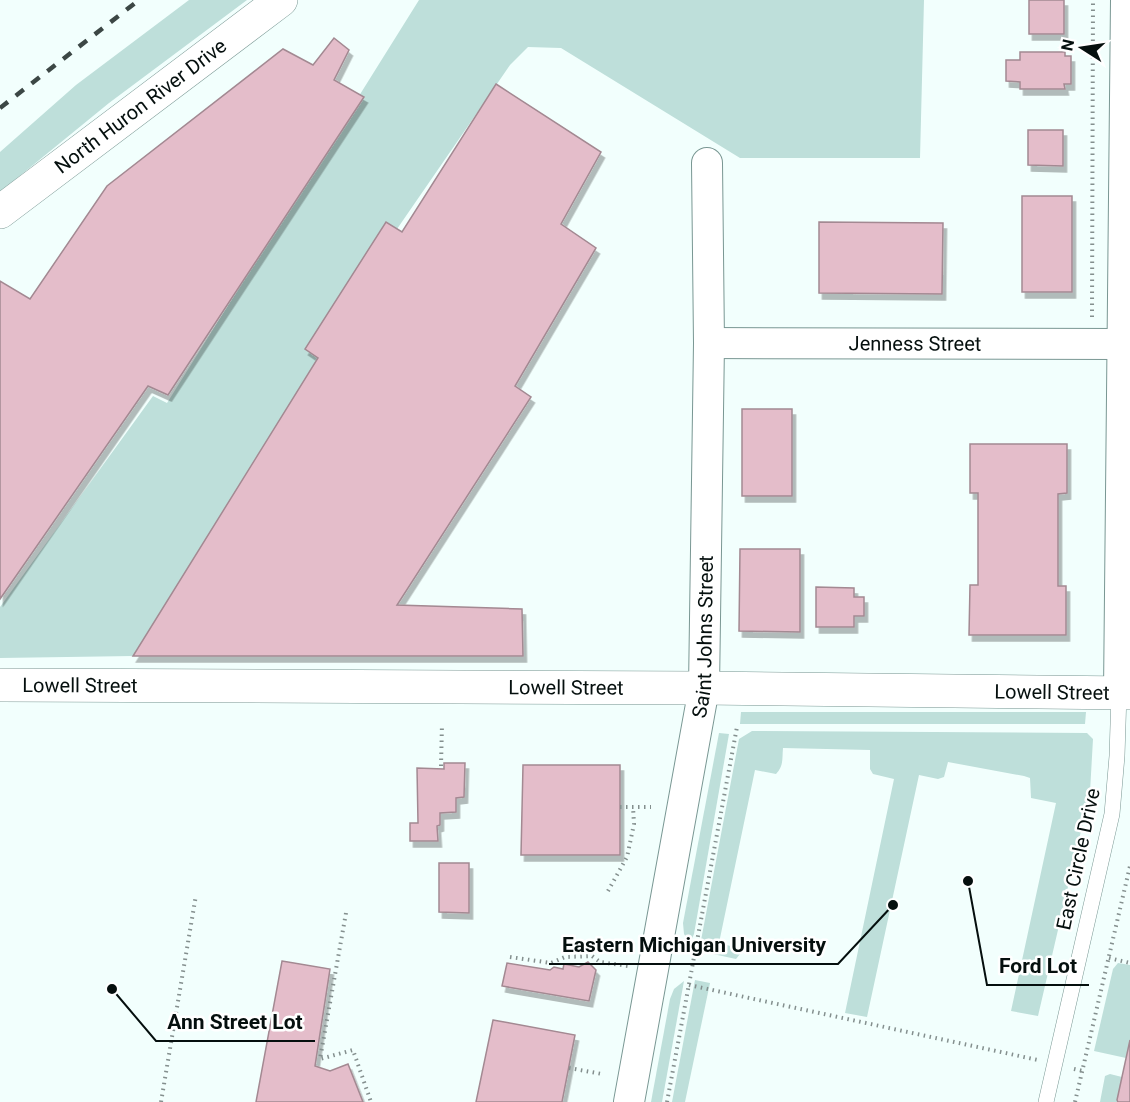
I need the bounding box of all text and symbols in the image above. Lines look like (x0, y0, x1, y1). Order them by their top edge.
north arrow (1052, 18, 1112, 78)
street label: North Huron River Drive (50, 34, 231, 178)
text: N (1057, 37, 1078, 52)
street label: Jenness Street (849, 331, 981, 356)
street label: Saint Johns Street (687, 555, 718, 720)
street label: Lowell Street (22, 673, 138, 698)
street label: Lowell Street (508, 675, 624, 700)
street label: Lowell Street (994, 679, 1110, 705)
street label: East Circle Drive (1051, 786, 1105, 932)
callout: Eastern Michigan University (549, 925, 838, 964)
text: Eastern Michigan University (562, 933, 826, 957)
callout: Ford Lot (987, 946, 1089, 985)
text: Ford Lot (999, 954, 1077, 978)
callout: Ann Street Lot (156, 1002, 315, 1041)
text: Ann Street Lot (167, 1010, 303, 1034)

